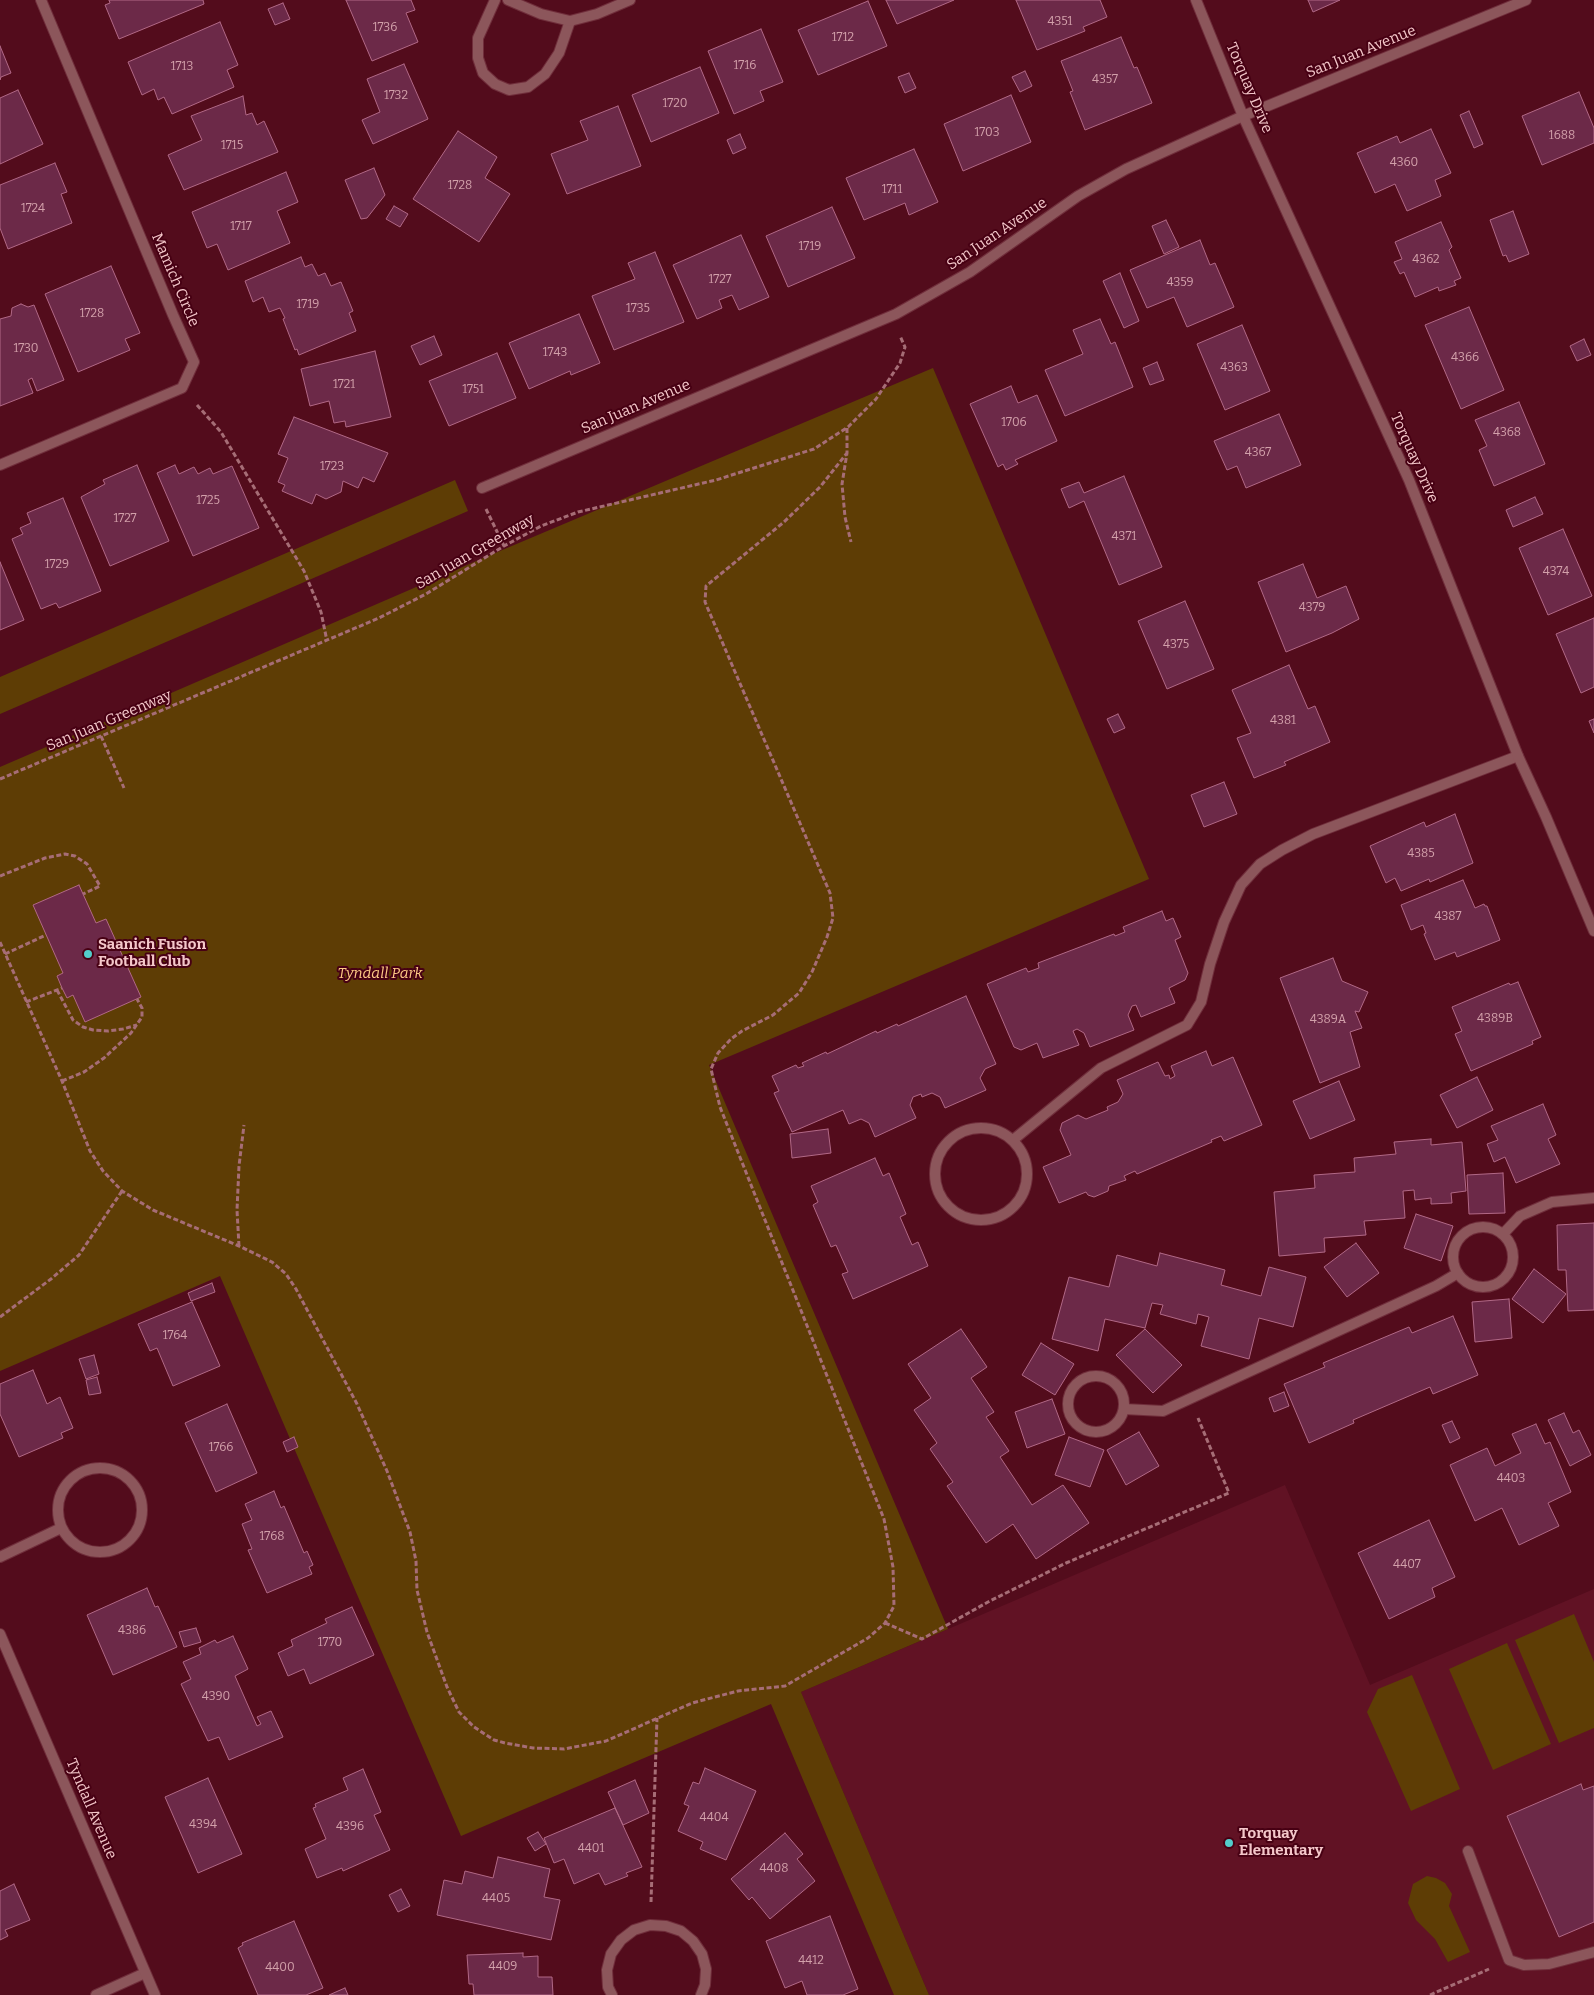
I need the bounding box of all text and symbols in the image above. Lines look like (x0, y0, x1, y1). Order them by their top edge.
house number: 4351 (1048, 15, 1072, 29)
house number: 1736 (373, 21, 397, 35)
street label: San Juan Avenue (1303, 22, 1419, 82)
house number: 1712 (832, 31, 854, 45)
street label: Torquay Drive (1222, 40, 1276, 136)
house number: 1716 (734, 59, 756, 73)
house number: 1713 (171, 60, 193, 74)
house number: 4357 (1092, 73, 1118, 87)
house number: 1732 (384, 89, 408, 103)
house number: 1720 (663, 97, 687, 111)
house number: 1703 (974, 126, 1000, 140)
house number: 1688 (1549, 129, 1575, 143)
house number: 1715 (221, 139, 243, 153)
house number: 4360 (1390, 156, 1418, 170)
house number: 1728 (448, 179, 472, 193)
house number: 1711 (882, 183, 902, 197)
street label: San Juan Avenue (944, 194, 1050, 274)
house number: 1724 (21, 202, 45, 216)
house number: 1717 (230, 220, 252, 234)
street label: Mamich Circle (147, 231, 203, 329)
house number: 1719 (799, 240, 821, 254)
house number: 4362 (1412, 253, 1440, 267)
house number: 1727 (708, 273, 732, 287)
house number: 4359 (1166, 276, 1194, 290)
house number: 1719 (297, 298, 319, 312)
house number: 1735 (626, 302, 650, 316)
house number: 1728 (80, 307, 104, 321)
house number: 1730 (13, 342, 39, 356)
house number: 1743 (543, 346, 567, 360)
house number: 4366 (1451, 351, 1479, 365)
house number: 4363 (1220, 361, 1248, 375)
street label: San Juan Avenue (579, 376, 693, 438)
house number: 1721 (333, 378, 355, 392)
house number: 1751 (462, 383, 484, 397)
street label: Torquay Drive (1386, 410, 1442, 506)
house number: 1706 (1001, 416, 1027, 430)
house number: 4368 (1493, 426, 1521, 440)
house number: 4367 (1245, 446, 1271, 460)
house number: 1723 (320, 460, 344, 474)
house number: 1725 (196, 494, 220, 508)
street label: San Juan Greenway (412, 511, 538, 593)
house number: 1727 (113, 512, 137, 526)
house number: 4371 (1112, 530, 1136, 544)
house number: 1729 (45, 558, 69, 572)
house number: 4374 (1543, 565, 1569, 579)
house number: 4379 (1299, 601, 1325, 615)
house number: 4375 (1163, 638, 1189, 652)
street label: San Juan Greenway (44, 686, 174, 756)
house number: 4381 (1270, 714, 1296, 728)
house number: 4385 (1407, 847, 1435, 861)
house number: 4387 (1434, 910, 1462, 924)
place label: Saanich Fusion Football Club (98, 936, 206, 971)
marker: Saanich Fusion Football Club (82, 948, 94, 960)
park label: Tyndall Park (337, 965, 423, 983)
house number: 4389B (1477, 1012, 1513, 1026)
house number: 4389A (1310, 1013, 1346, 1027)
house number: 1764 (163, 1329, 187, 1343)
house number: 1766 (209, 1441, 233, 1455)
house number: 4403 (1497, 1472, 1525, 1486)
house number: 1768 (260, 1530, 284, 1544)
house number: 4407 (1393, 1558, 1421, 1572)
house number: 4386 (118, 1624, 146, 1638)
house number: 1770 (318, 1636, 342, 1650)
house number: 4390 (202, 1690, 230, 1704)
street label: Tyndall Avenue (62, 1756, 120, 1862)
house number: 4404 (700, 1811, 728, 1825)
house number: 4394 (189, 1818, 217, 1832)
house number: 4396 (336, 1820, 364, 1834)
place label: Torquay Elementary (1239, 1825, 1323, 1860)
marker: Torquay Elementary (1223, 1837, 1235, 1849)
house number: 4401 (578, 1842, 604, 1856)
house number: 4408 (760, 1862, 788, 1876)
house number: 4405 (482, 1892, 510, 1906)
house number: 4412 (798, 1954, 824, 1968)
house number: 4409 (489, 1960, 517, 1974)
house number: 4400 (265, 1961, 295, 1975)

